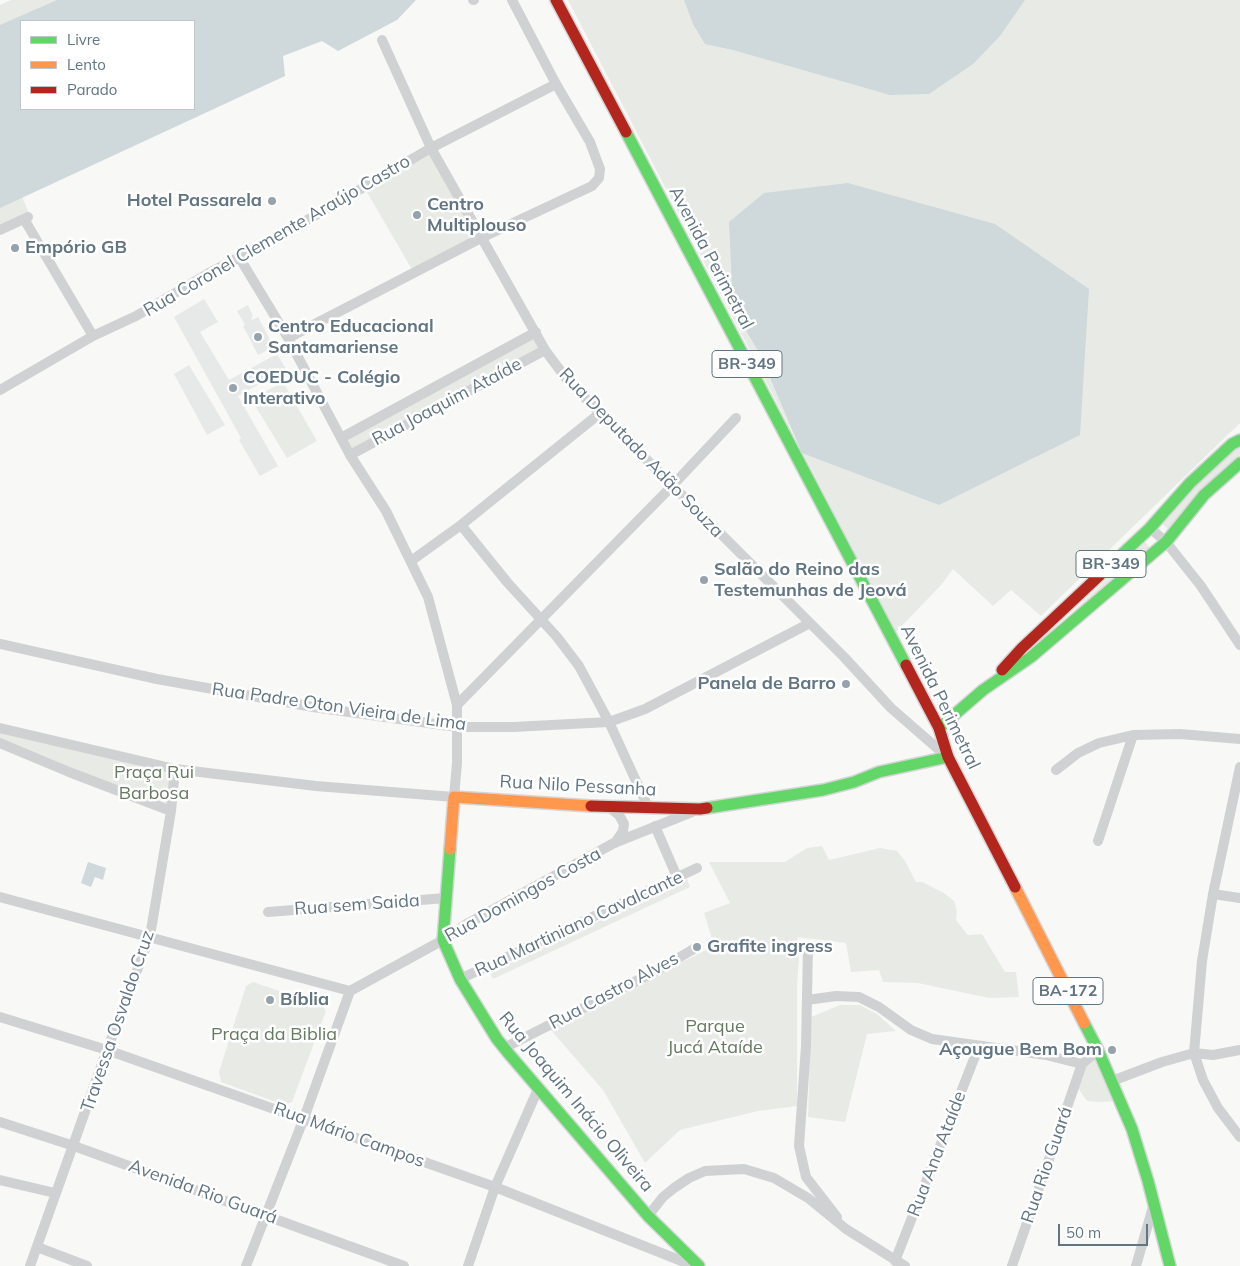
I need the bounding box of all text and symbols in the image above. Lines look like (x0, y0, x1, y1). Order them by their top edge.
legend (20, 20, 195, 110)
text: Livre (67, 30, 100, 49)
text: Lento (67, 55, 106, 74)
text: Parado (67, 80, 117, 99)
street label: Rua Coronel Clemente Araújo Castro (140, 151, 414, 321)
street label: Avenida Perimetral (664, 183, 758, 333)
place label: Hotel Passarela (127, 190, 262, 212)
place label: Centro Multiplouso (427, 194, 527, 236)
marker: Hotel Passarela (266, 195, 278, 207)
marker: Centro Multiplouso (411, 209, 423, 221)
place label: Empório GB (25, 237, 127, 259)
marker: Empório GB (9, 242, 21, 254)
place label: Centro Educacional Santamariense (268, 316, 434, 358)
marker: Centro Educacional Santamariense (252, 331, 264, 343)
road number: BR-349 (712, 350, 782, 378)
street label: Rua Joaquim Ataíde (369, 353, 525, 451)
street label: Rua Deputado Adão Souza (554, 364, 728, 542)
place label: COEDUC - Colégio Interativo (243, 367, 400, 409)
marker: COEDUC - Colégio Interativo (227, 382, 239, 394)
road number: BR-349 (1076, 550, 1146, 578)
place label: Salão do Reino das Testemunhas de Jeová (714, 559, 907, 602)
marker: Salão do Reino das Testemunhas de Jeová (698, 574, 710, 586)
street label: Avenida Perimetral (896, 621, 984, 773)
place label: Panela de Barro (698, 673, 836, 695)
street label: Rua Padre Oton Vieira de Lima (210, 678, 468, 736)
marker: Panela de Barro (840, 678, 852, 690)
park label: Praça Rui Barbosa (114, 762, 194, 804)
street label: Rua Nilo Pessanha (499, 771, 657, 801)
street label: Rua Domingos Costa (441, 843, 605, 947)
street label: Rua Martiniano Cavalcante (472, 866, 686, 982)
street label: Rua sem Saida (294, 890, 420, 920)
street label: Travessa Osvaldo Cruz (77, 927, 159, 1115)
place label: Grafite ingress (707, 936, 833, 958)
marker: Grafite ingress (691, 941, 703, 953)
street label: Rua Castro Alves (546, 948, 682, 1034)
road number: BA-172 (1033, 978, 1103, 1004)
place label: Bíblia (280, 989, 329, 1011)
marker: Bíblia (264, 994, 276, 1006)
street label: Rua Joaquim Inácio Oliveira (494, 1007, 658, 1197)
park label: Parque Jucá Ataíde (667, 1016, 763, 1058)
park label: Praça da Biblia (211, 1024, 337, 1046)
place label: Açougue Bem Bom (939, 1039, 1102, 1061)
marker: Açougue Bem Bom (1106, 1044, 1118, 1056)
street label: Rua Ana Ataíde (903, 1088, 971, 1220)
street label: Rua Mário Campos (271, 1098, 427, 1172)
street label: Rua Rio Guará (1017, 1104, 1077, 1226)
street label: Avenida Rio Guará (126, 1155, 280, 1229)
scale bar (1060, 1214, 1150, 1246)
text: 50 m (1066, 1223, 1101, 1242)

